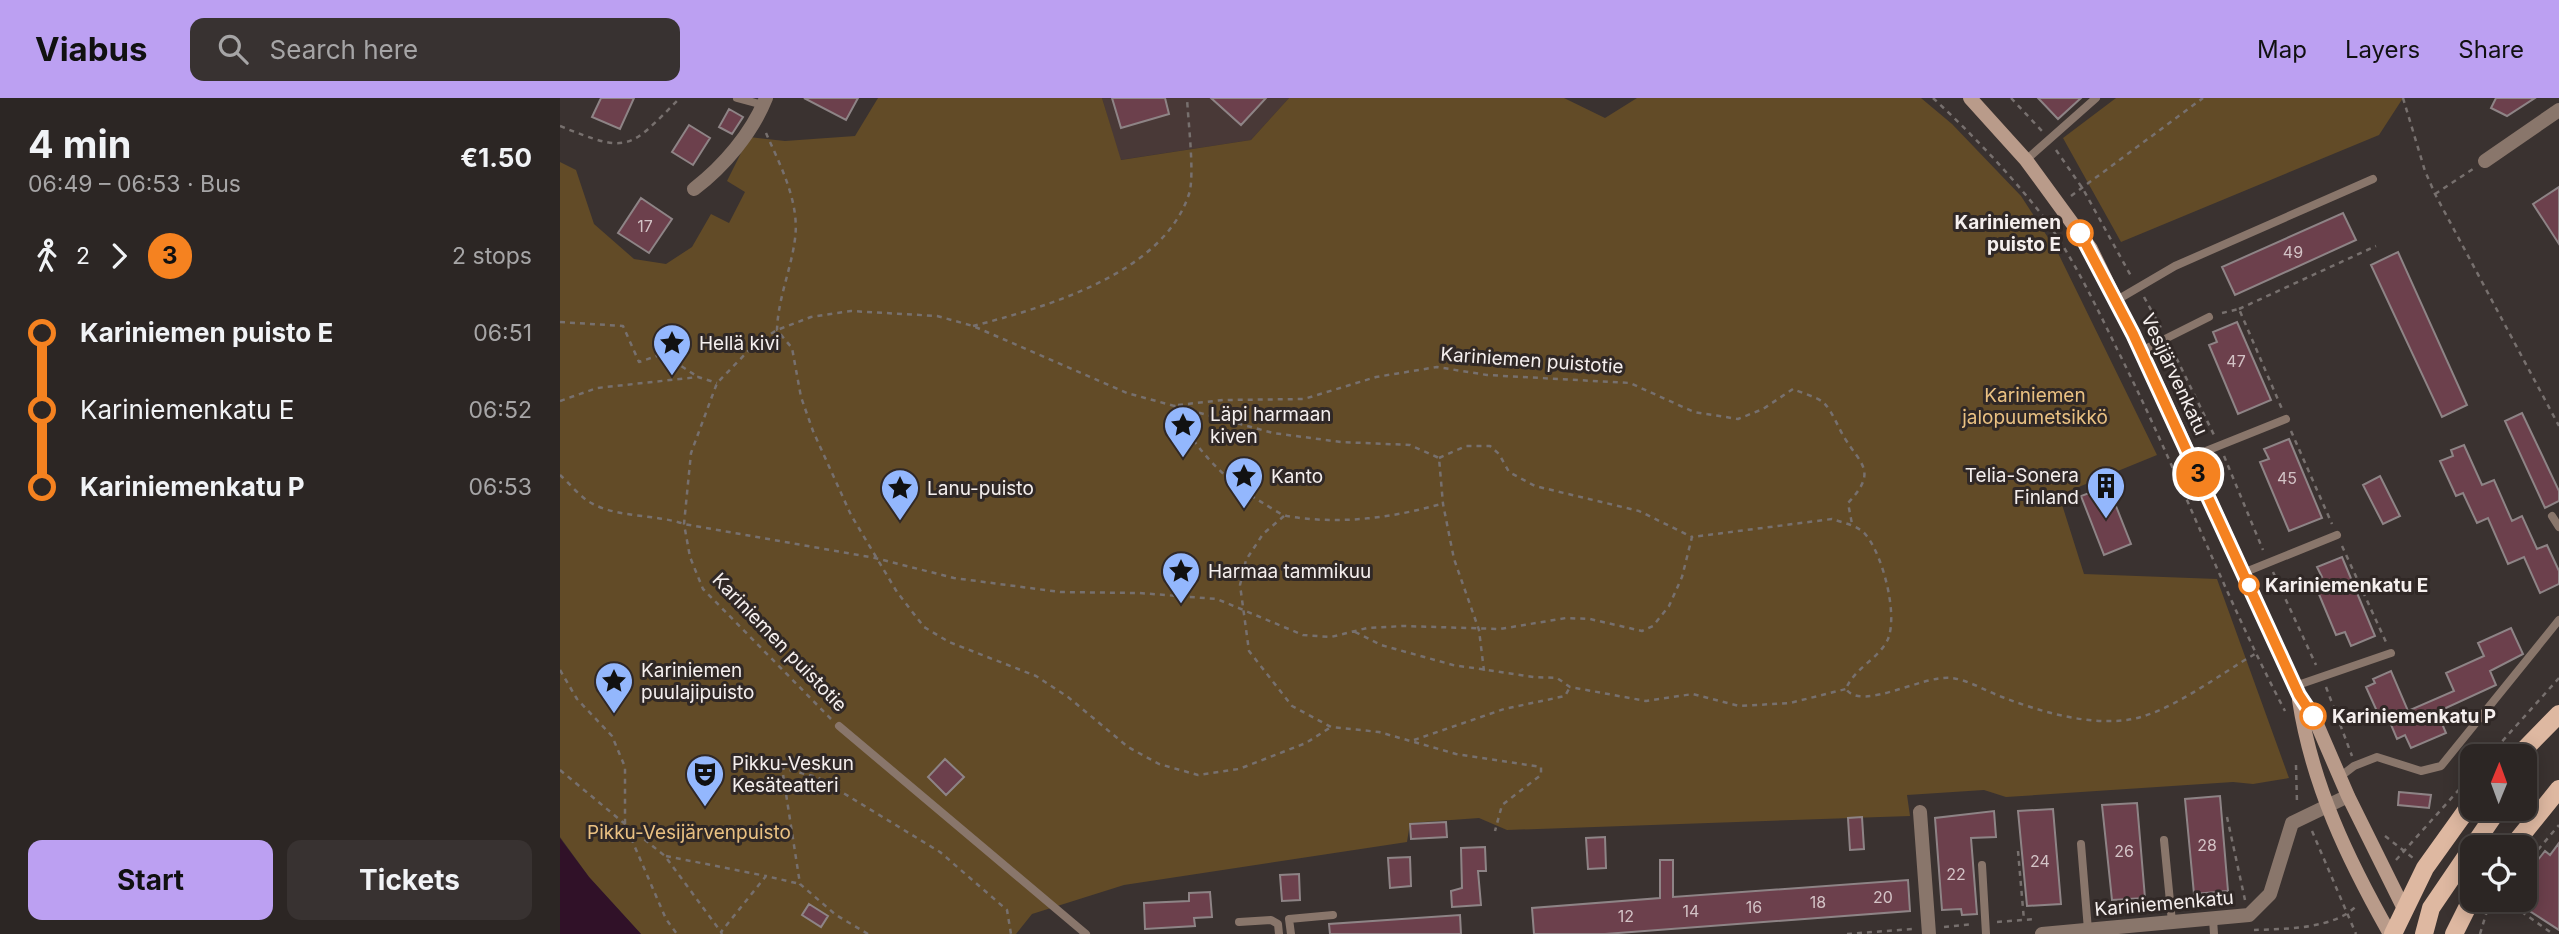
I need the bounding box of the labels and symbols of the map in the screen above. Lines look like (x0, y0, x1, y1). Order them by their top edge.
place label: Kariniemen puisto E (1954, 211, 2061, 256)
house number: 17 (637, 216, 653, 236)
marker: Kariniemen puisto E (2067, 220, 2093, 246)
house number: 49 (2283, 242, 2303, 262)
street label: Vesijärvenkatu (2136, 310, 2213, 439)
place icon: Hellä kivi (651, 322, 693, 377)
place label: Hellä kivi (699, 332, 780, 355)
street label: Kariniemen puistotie (1440, 343, 1624, 378)
house number: 47 (2226, 351, 2246, 371)
park label: Kariniemen jalopuumetsikkö (1961, 384, 2108, 429)
place label: Läpi harmaan kiven (1210, 403, 1332, 448)
place icon: Läpi harmaan kiven (1162, 404, 1204, 459)
line badge: 3 (2175, 451, 2221, 497)
place icon: Kanto (1223, 455, 1265, 510)
place label: Telia-Sonera Finland (1965, 464, 2079, 509)
place label: Kanto (1271, 465, 1323, 488)
building icon: Telia-Sonera Finland (2085, 465, 2127, 520)
place icon: Lanu-puisto (879, 467, 921, 522)
house number: 45 (2277, 468, 2297, 488)
place label: Lanu-puisto (927, 477, 1034, 500)
place icon: Harmaa tammikuu (1160, 550, 1202, 605)
place label: Harmaa tammikuu (1208, 560, 1371, 583)
street label: Kariniemen puistotie (708, 568, 852, 716)
place label: Kariniemenkatu E (2265, 574, 2428, 597)
marker: Kariniemenkatu E (2239, 575, 2259, 595)
place label: Kariniemen puulajipuisto (641, 659, 755, 704)
place icon: Kariniemen puulajipuisto (593, 660, 635, 715)
marker: Kariniemenkatu P (2300, 703, 2326, 729)
place label: Kariniemenkatu P (2332, 705, 2496, 728)
north arrow (2460, 744, 2538, 821)
place label: Pikku-Veskun Kesäteatteri (732, 752, 854, 797)
theatre icon: Pikku-Veskun Kesäteatteri (684, 753, 726, 808)
park label: Pikku-Vesijärvenpuisto (587, 821, 791, 844)
house number: 28 (2197, 835, 2217, 855)
house number: 26 (2114, 841, 2134, 861)
house number: 24 (2030, 851, 2050, 871)
house number: 22 (1946, 864, 1966, 884)
street label: Kariniemenkatu (2093, 886, 2235, 921)
house number: 20 (1873, 887, 1893, 907)
house number: 18 (1810, 892, 1826, 912)
house number: 16 (1746, 897, 1762, 917)
house number: 14 (1683, 901, 1699, 921)
house number: 12 (1618, 906, 1634, 926)

